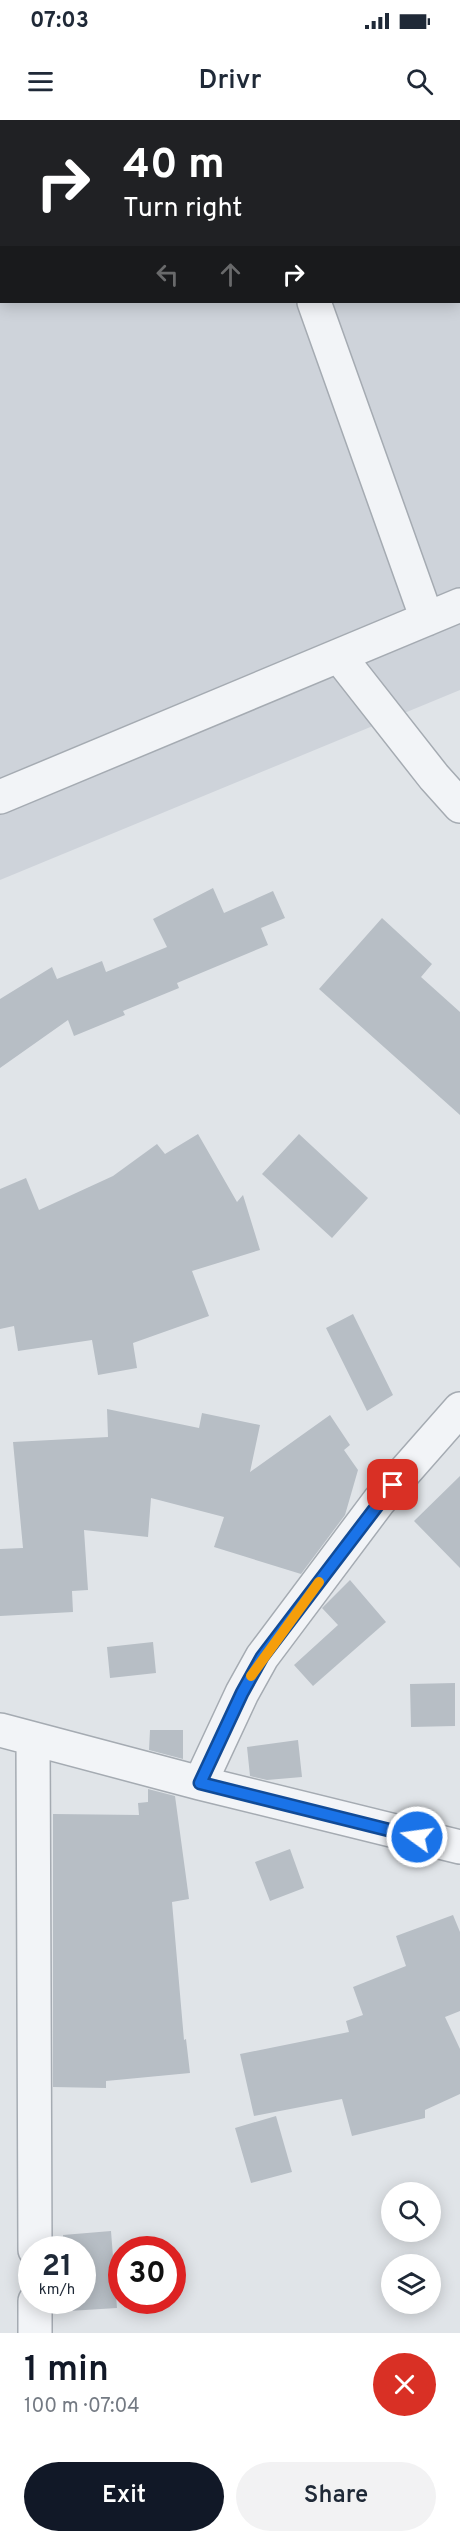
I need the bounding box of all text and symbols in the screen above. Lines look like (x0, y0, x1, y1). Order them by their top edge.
text: 07:03 (30, 8, 89, 35)
text: Drivr (198, 64, 262, 98)
icon: menu (24, 65, 57, 98)
icon: search (403, 65, 436, 98)
text: 40 m (123, 140, 225, 193)
icon: right (24, 144, 102, 222)
text: Turn right (123, 192, 242, 226)
icon: left (151, 258, 184, 291)
icon: ahead (214, 258, 247, 291)
icon: right (277, 258, 310, 291)
pin (367, 1459, 418, 1510)
icon: arrive (376, 1468, 409, 1501)
position arrow (385, 1805, 449, 1869)
map controls (381, 2182, 441, 2314)
button: search (381, 2182, 441, 2242)
speed limit sign: 30 (108, 2236, 186, 2314)
text: 21 (42, 2249, 72, 2286)
button: layers (381, 2254, 441, 2314)
text: km/h (39, 2281, 75, 2300)
text: 1 min (24, 2348, 109, 2394)
button: close (373, 2353, 436, 2416)
text: 100 m · 07:04 (24, 2394, 140, 2420)
button: Exit (24, 2462, 224, 2531)
button: Share (236, 2462, 436, 2531)

